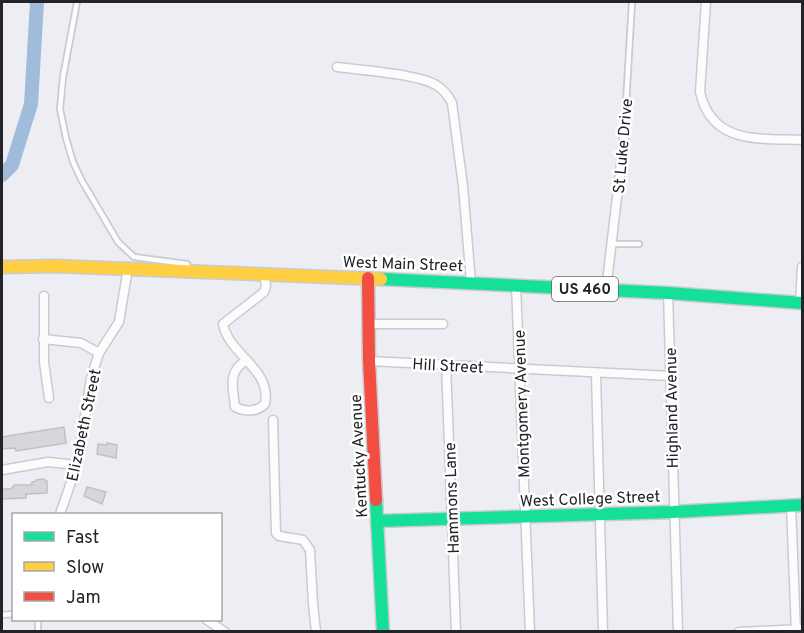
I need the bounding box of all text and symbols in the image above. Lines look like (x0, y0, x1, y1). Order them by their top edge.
street label: St Luke Drive (610, 98, 638, 195)
street label: West Main Street (342, 253, 463, 277)
road number: US 460 (552, 277, 618, 301)
street label: Montgomery Avenue (510, 330, 536, 478)
street label: Highland Avenue (662, 347, 684, 469)
street label: Hill Street (412, 355, 484, 379)
street label: Elizabeth Street (63, 367, 107, 484)
street label: Kentucky Avenue (347, 394, 373, 518)
street label: Hammons Lane (441, 442, 465, 554)
street label: West College Street (519, 488, 661, 512)
legend (12, 513, 222, 621)
text: Fast (66, 527, 99, 550)
text: Slow (66, 557, 104, 580)
text: Jam (66, 587, 101, 610)

